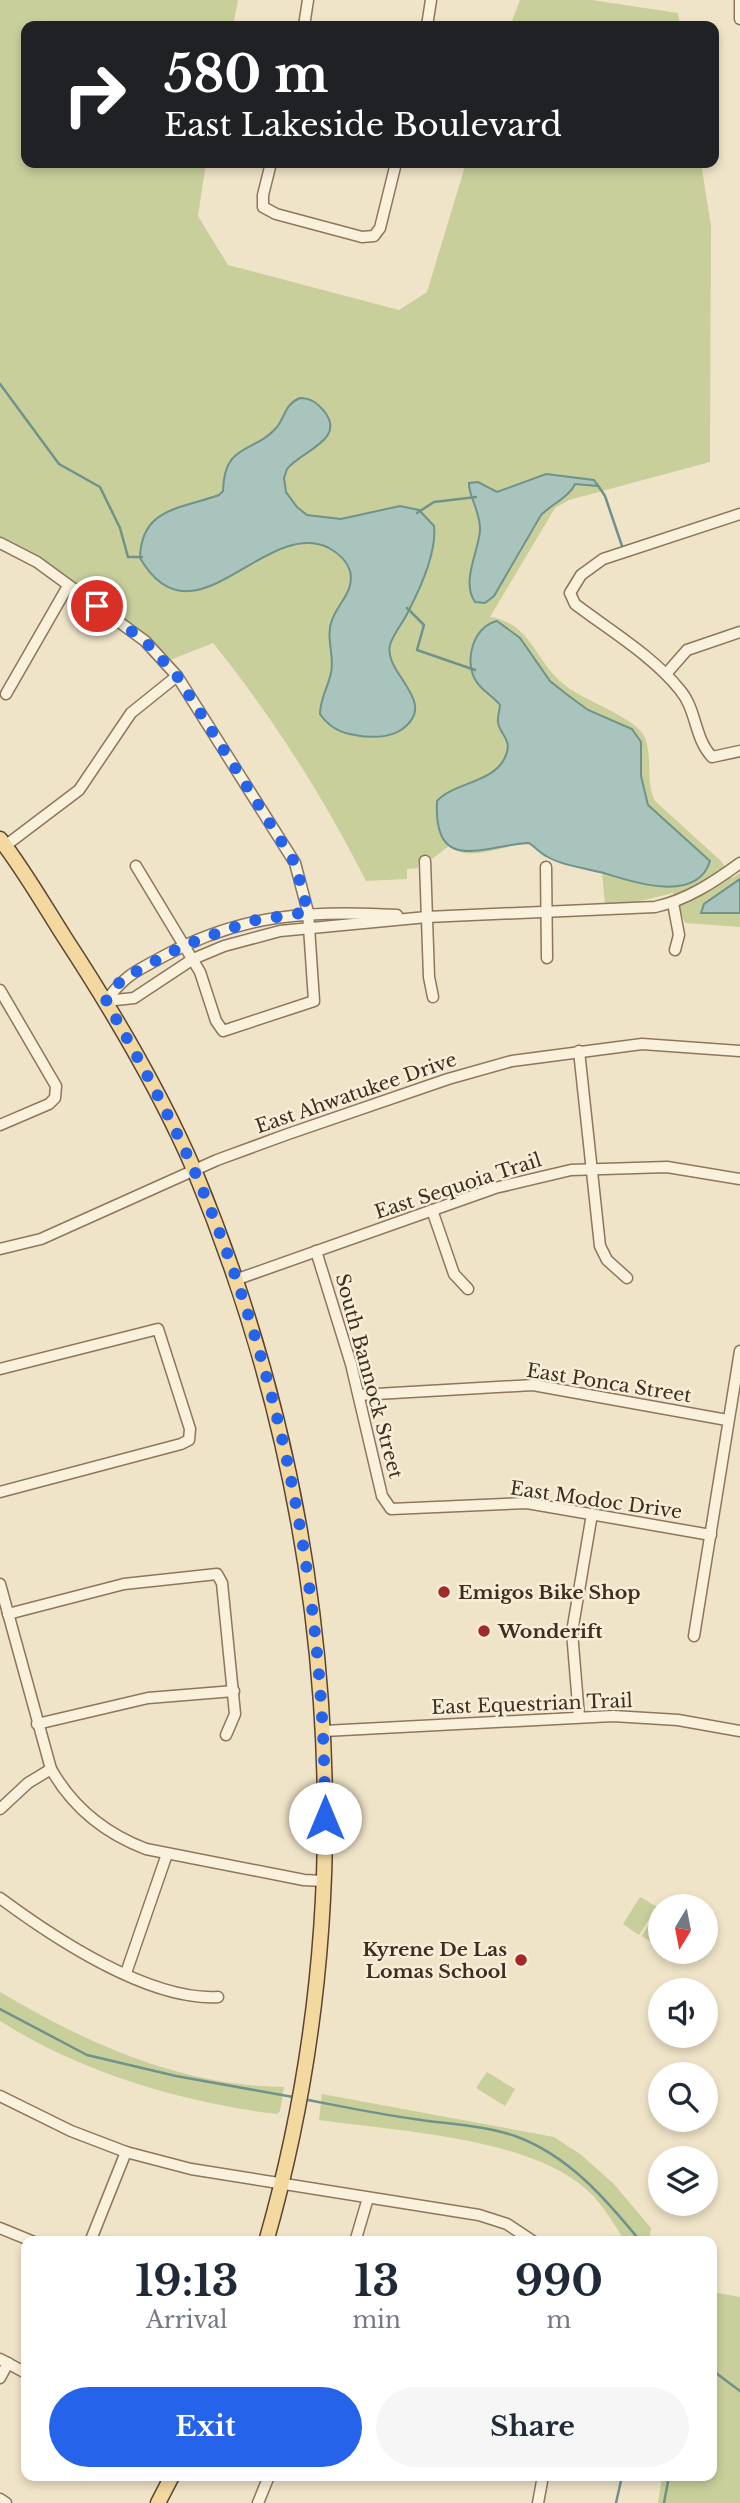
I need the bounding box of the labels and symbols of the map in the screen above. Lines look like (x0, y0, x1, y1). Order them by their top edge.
pin (67, 576, 127, 636)
street label: East Ahwatukee Drive (252, 1048, 460, 1138)
street label: East Sequoia Trail (372, 1148, 544, 1224)
street label: South Bannock Street (331, 1271, 408, 1482)
street label: East Ponca Street (525, 1359, 694, 1408)
street label: East Modoc Drive (509, 1477, 683, 1523)
place label: Emigos Bike Shop (458, 1581, 641, 1604)
marker: Emigos Bike Shop (436, 1584, 452, 1600)
place label: Wonderift (497, 1620, 603, 1643)
marker: Wonderift (476, 1623, 492, 1639)
street label: East Equestrian Trail (431, 1689, 633, 1719)
position arrow (288, 1781, 362, 1855)
north arrow (648, 1894, 718, 1964)
place label: Kyrene De Las Lomas School (362, 1938, 507, 1983)
marker: Kyrene De Las Lomas School (513, 1952, 529, 1968)

